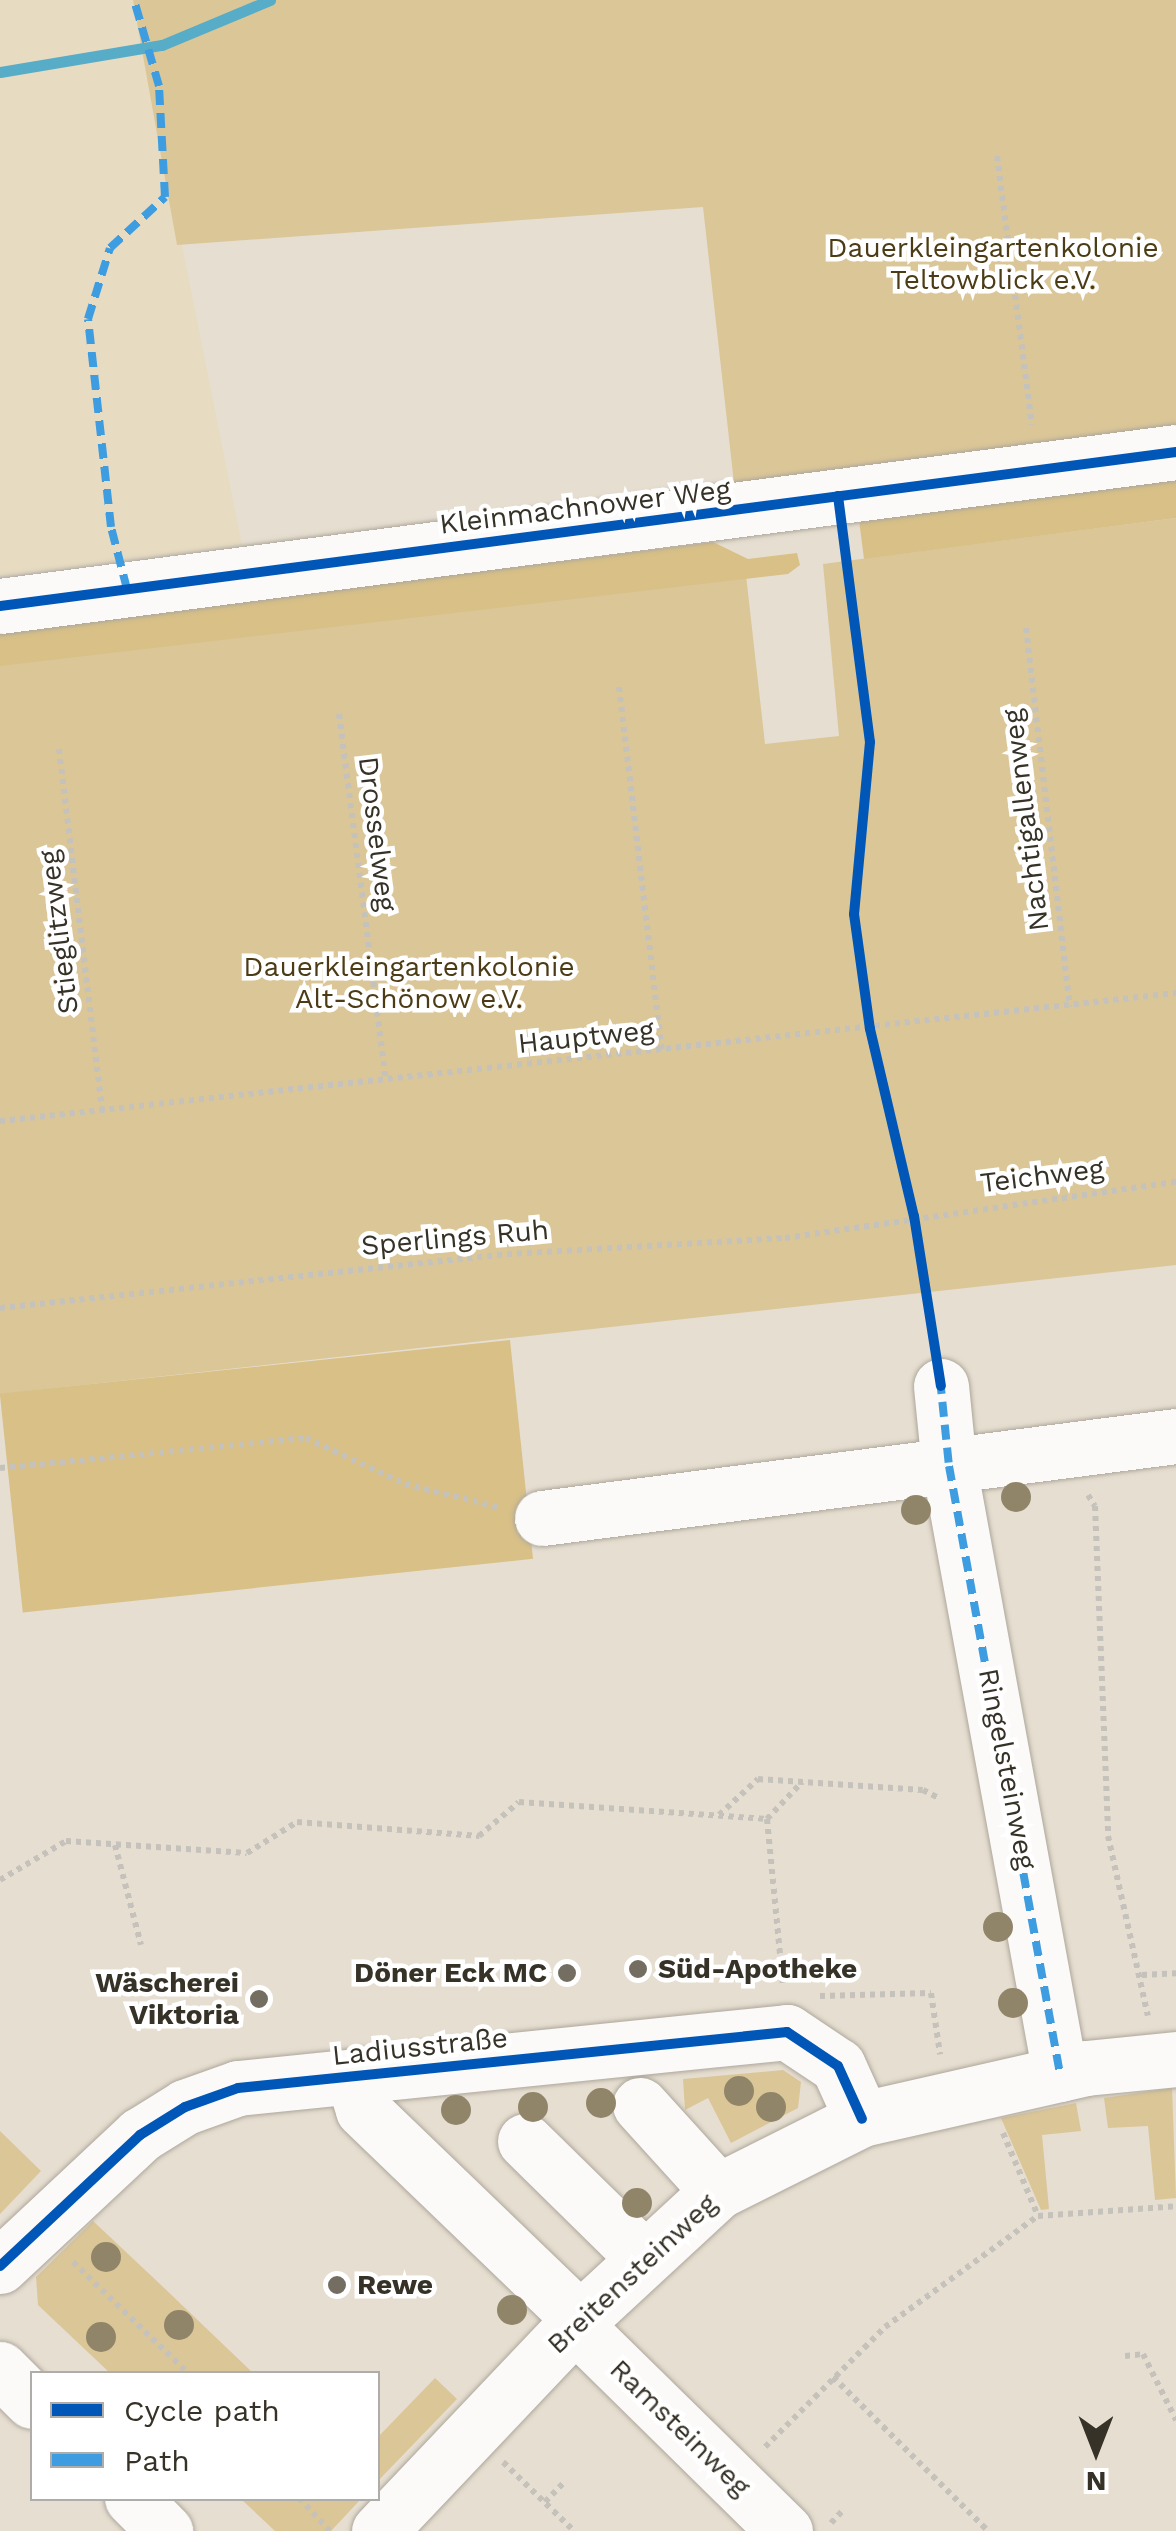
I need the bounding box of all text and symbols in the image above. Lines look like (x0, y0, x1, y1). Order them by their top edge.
park label: Dauerkleingartenkolonie Teltowblick e.V. (827, 231, 1159, 297)
street label: Kleinmachnower Weg (437, 472, 733, 542)
street label: Nachtigallenweg (996, 707, 1056, 933)
street label: Drosselweg (351, 755, 403, 913)
street label: Stieglitzweg (32, 848, 86, 1016)
park label: Dauerkleingartenkolonie Alt-Schönow e.V. (243, 950, 575, 1016)
street label: Hauptweg (516, 1013, 656, 1061)
street label: Teichweg (978, 1152, 1106, 1200)
street label: Sperlings Ruh (360, 1213, 550, 1263)
street label: Ringelsteinweg (971, 1666, 1043, 1872)
place label: Süd-Apotheke (658, 1952, 857, 1986)
place label: Döner Eck MC (353, 1956, 547, 1990)
marker: Süd-Apotheke (627, 1958, 649, 1980)
marker: Döner Eck MC (556, 1962, 578, 1984)
place label: Wäscherei Viktoria (95, 1966, 239, 2032)
marker: Wäscherei Viktoria (248, 1988, 270, 2010)
street label: Ladiusstraße (331, 2021, 509, 2073)
street label: Breitensteinweg (540, 2187, 724, 2361)
place label: Rewe (357, 2268, 433, 2302)
marker: Rewe (326, 2274, 348, 2296)
street label: Ramsteinweg (603, 2353, 757, 2503)
legend (30, 2371, 380, 2501)
text: Cycle path (124, 2393, 280, 2428)
north arrow (1046, 2401, 1146, 2501)
text: Path (124, 2443, 190, 2478)
text: N (1086, 2465, 1106, 2498)

